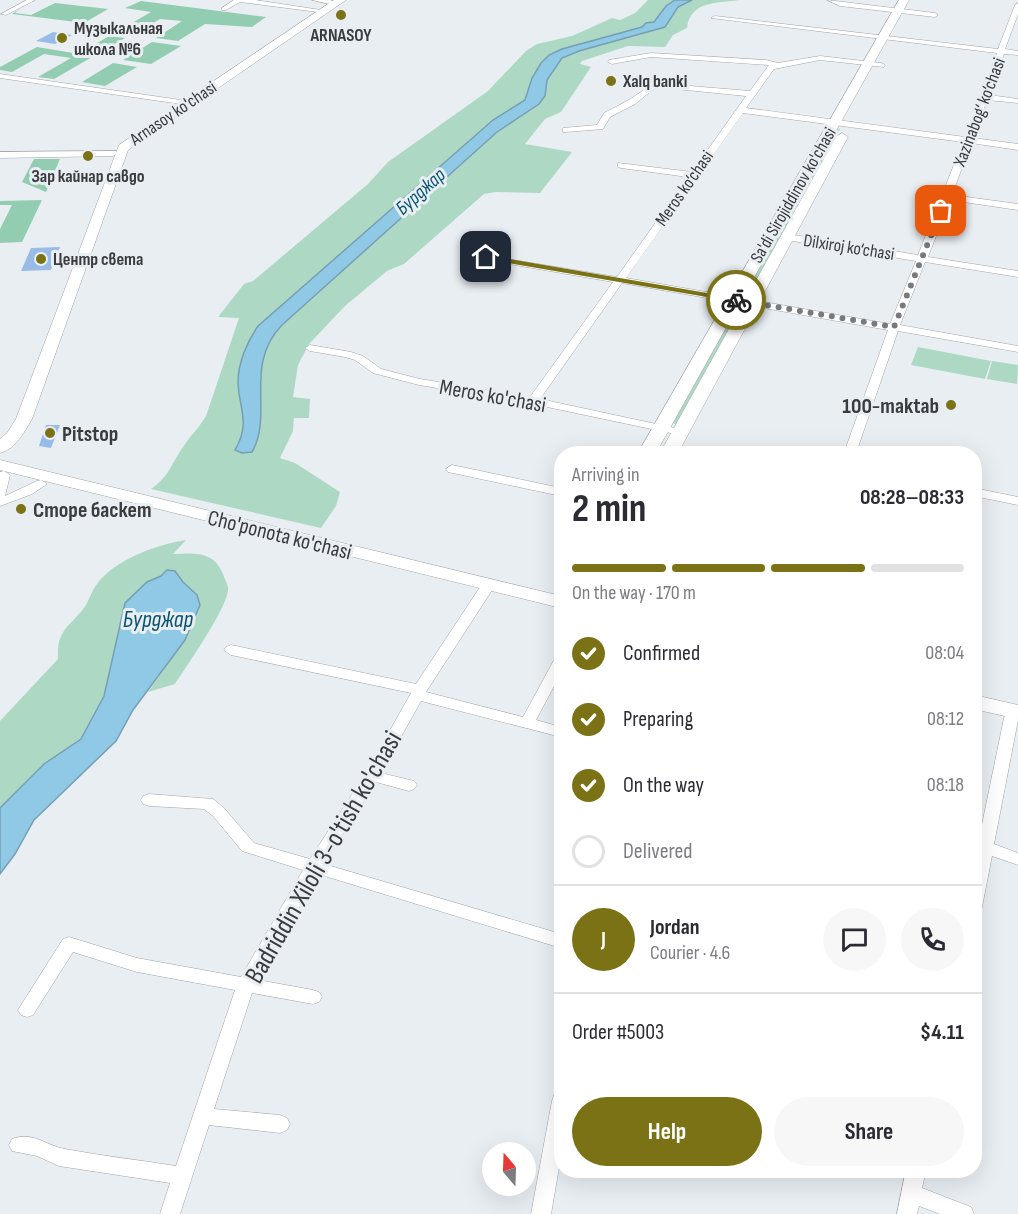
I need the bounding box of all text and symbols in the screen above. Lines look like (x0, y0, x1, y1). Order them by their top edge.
marker: ARNASOY (334, 8, 348, 22)
place label: Mузыкальная школа №6 (74, 18, 163, 60)
place label: ARNASOY (310, 25, 372, 46)
marker: Mузыкальная школа №6 (55, 31, 69, 45)
street label: Xazinabog‘ ko‘chasi (949, 55, 1010, 170)
place label: Xalq banki (622, 71, 687, 92)
marker: Xalq banki (604, 74, 618, 88)
street label: Arnasoy ko'chasi (125, 77, 221, 151)
street label: Sa'di Sirojiddinov ko'chasi (746, 124, 841, 267)
street label: Meros ko‘chasi (651, 147, 718, 230)
marker: Зар кайнар савдо (81, 149, 95, 163)
water label: Бурджар (391, 163, 451, 220)
place label: Зар кайнар савдо (31, 166, 145, 187)
pin (915, 185, 966, 236)
icon: bag (924, 194, 957, 227)
street label: Dilxiroj ko‘chasi (802, 230, 896, 265)
pin (460, 231, 511, 282)
icon: home (469, 240, 502, 273)
place label: Центр света (53, 249, 143, 270)
marker: Центр света (34, 252, 48, 266)
courier (706, 270, 766, 330)
icon: bike (720, 284, 753, 317)
street label: Meros ko'chasi (437, 374, 548, 419)
place label: 100-maktab (842, 393, 939, 420)
marker: 100-maktab (944, 398, 958, 412)
place label: Pitstop (62, 421, 118, 448)
marker: Pitstop (43, 426, 57, 440)
text: Arriving in (572, 463, 640, 487)
text: 08:28–08:33 (860, 484, 964, 511)
text: 2 min (572, 486, 646, 533)
place label: Сторе баскет (33, 497, 152, 524)
marker: Сторе баскет (14, 502, 28, 516)
street label: Cho'ponota ko'chasi (205, 505, 354, 566)
text: On the way · 170 m (572, 581, 696, 605)
water label: Бурджар (123, 605, 194, 634)
icon: check (572, 637, 605, 670)
text: Confirmed (623, 640, 700, 667)
text: 08:04 (925, 641, 964, 665)
icon: check (572, 703, 605, 736)
text: Preparing (623, 706, 693, 733)
text: 08:12 (927, 707, 964, 731)
street label: Badriddin Xiloli 3-o'tish ko'chasi (239, 726, 409, 989)
icon: check (572, 769, 605, 802)
text: On the way (623, 772, 704, 799)
text: 08:18 (927, 773, 964, 797)
text: Delivered (623, 838, 692, 865)
button: chat (823, 908, 886, 971)
button: phone (901, 908, 964, 971)
text: Jordan (650, 914, 699, 941)
text: J (601, 926, 606, 953)
text: Courier · 4.6 (650, 941, 730, 965)
text: Order #5003 (572, 1019, 664, 1046)
text: $4.11 (920, 1019, 964, 1046)
button: Help (572, 1097, 762, 1166)
button: Share (774, 1097, 964, 1166)
north arrow (482, 1142, 536, 1196)
map controls (482, 1142, 536, 1196)

